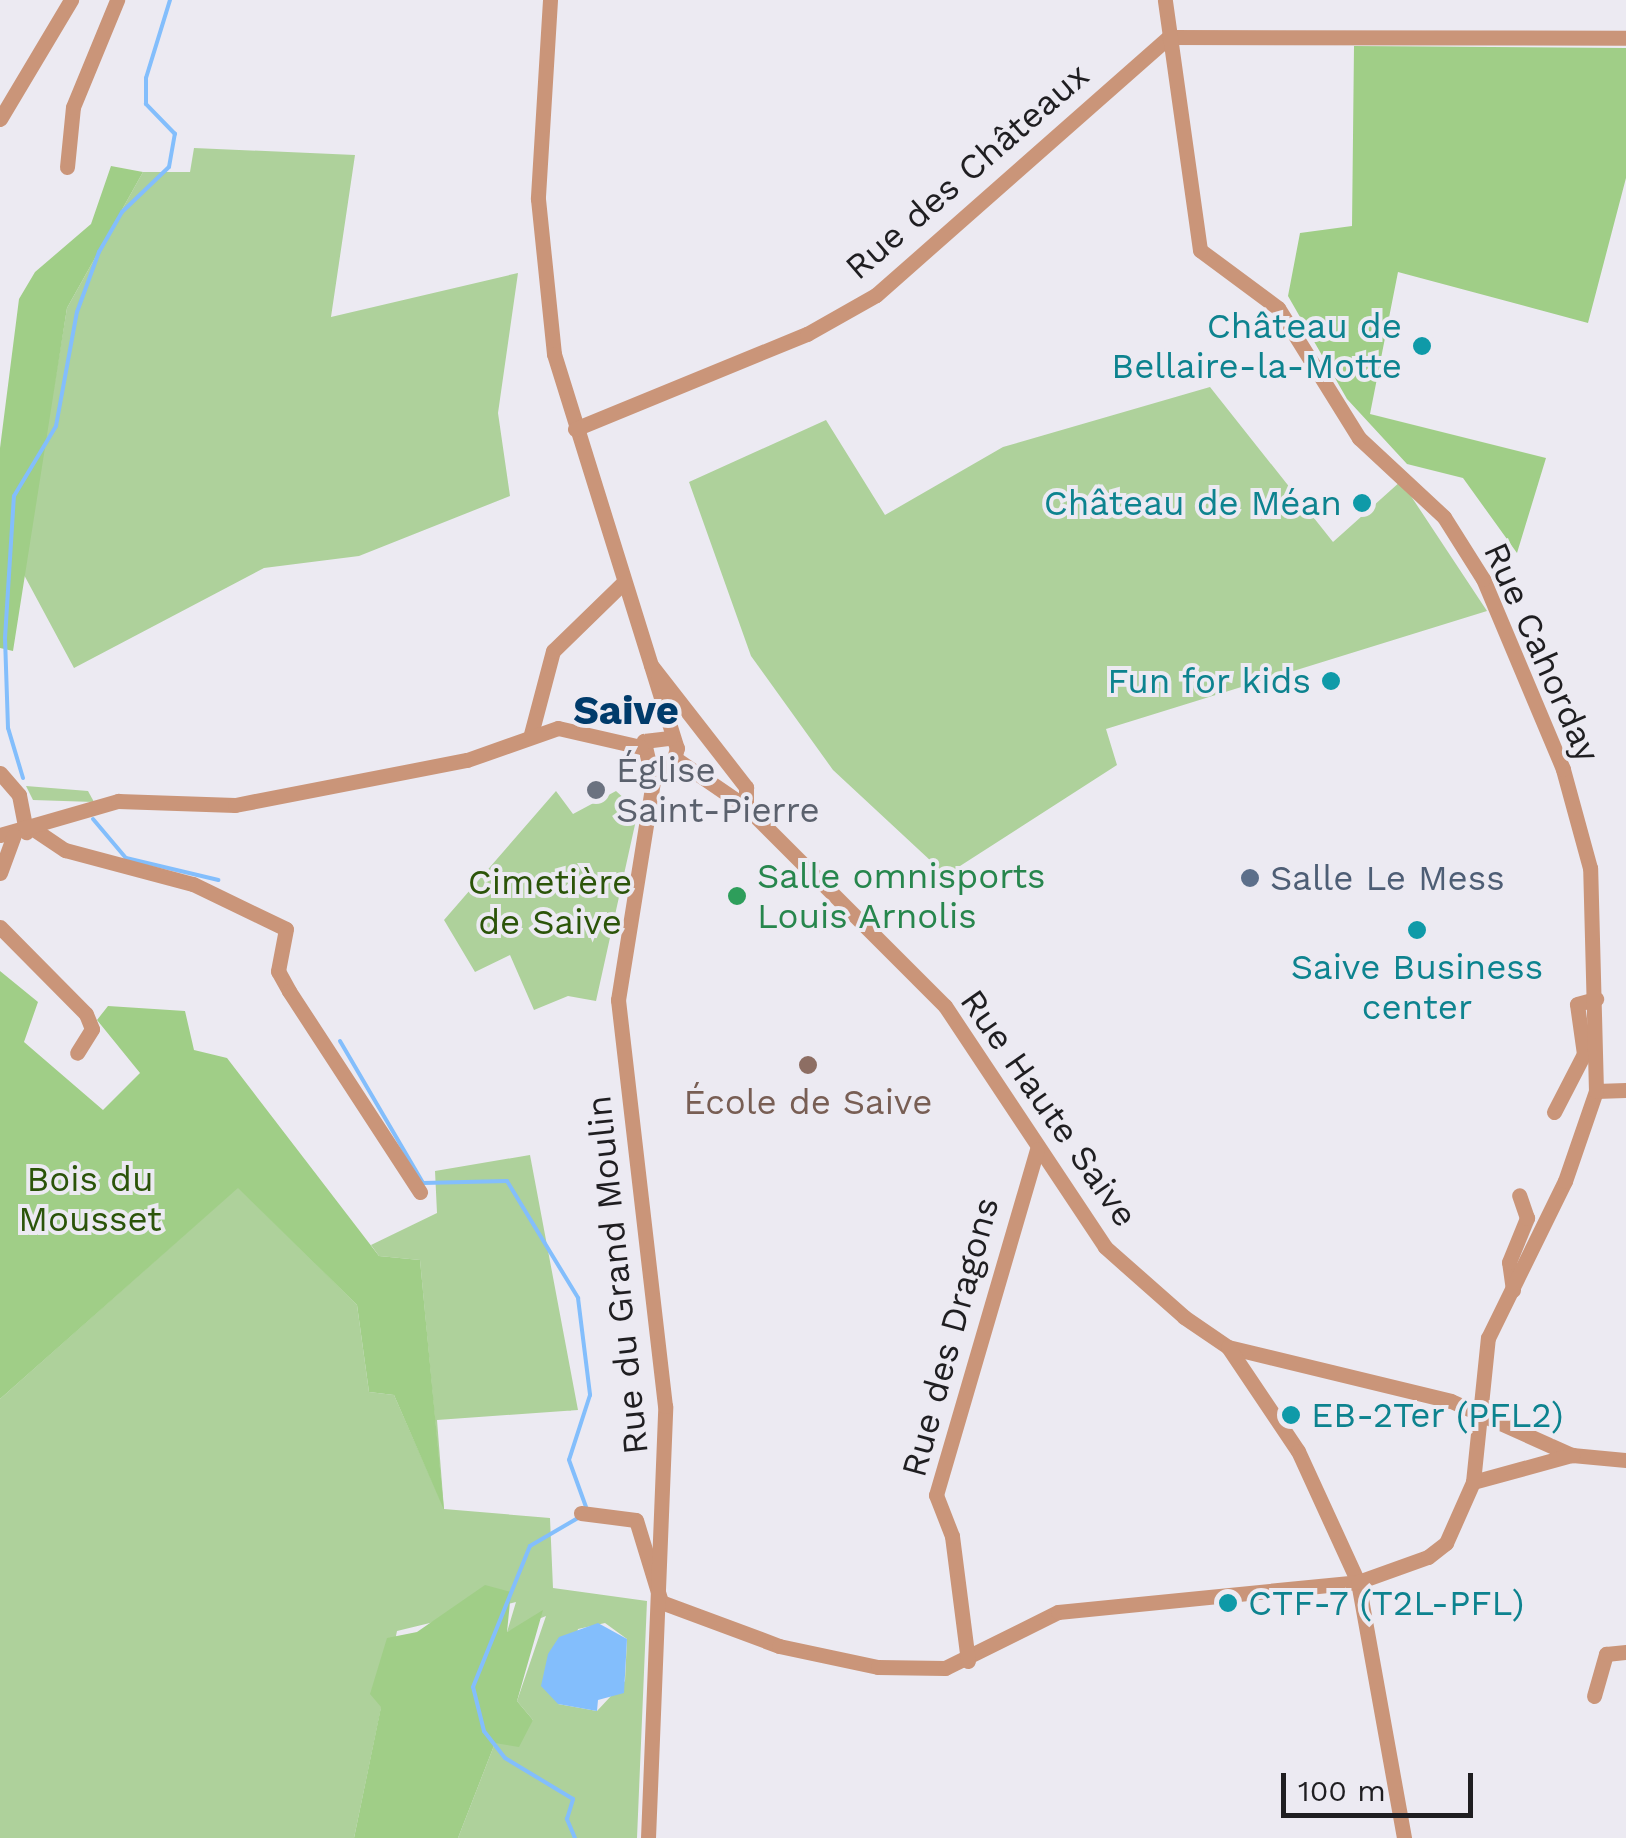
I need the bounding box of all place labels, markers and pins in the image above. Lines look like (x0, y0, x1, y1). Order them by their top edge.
place label: Château de Bellaire-la-Motte (1111, 305, 1402, 387)
marker: Château de Bellaire-la-Motte (1411, 335, 1433, 357)
place label: Château de Méan (1044, 482, 1342, 524)
marker: Château de Méan (1351, 492, 1373, 514)
place label: Fun for kids (1106, 660, 1311, 702)
marker: Fun for kids (1320, 670, 1342, 692)
place label: Église Saint-Pierre (616, 749, 820, 831)
marker: Église Saint-Pierre (585, 779, 607, 801)
place label: Salle omnisports Louis Arnolis (757, 855, 1046, 937)
place label: Salle Le Mess (1270, 857, 1505, 899)
marker: Salle Le Mess (1239, 867, 1261, 889)
marker: Salle omnisports Louis Arnolis (726, 885, 748, 907)
marker: Saive Business center (1406, 919, 1428, 941)
place label: Saive Business center (1291, 946, 1543, 1028)
marker: École de Saive (797, 1054, 819, 1076)
place label: École de Saive (684, 1081, 932, 1123)
place label: EB-2Ter (PFL2) (1311, 1394, 1564, 1436)
marker: EB-2Ter (PFL2) (1280, 1404, 1302, 1426)
place label: CTF-7 (T2L-PFL) (1248, 1582, 1525, 1624)
marker: CTF-7 (T2L-PFL) (1217, 1592, 1239, 1614)

